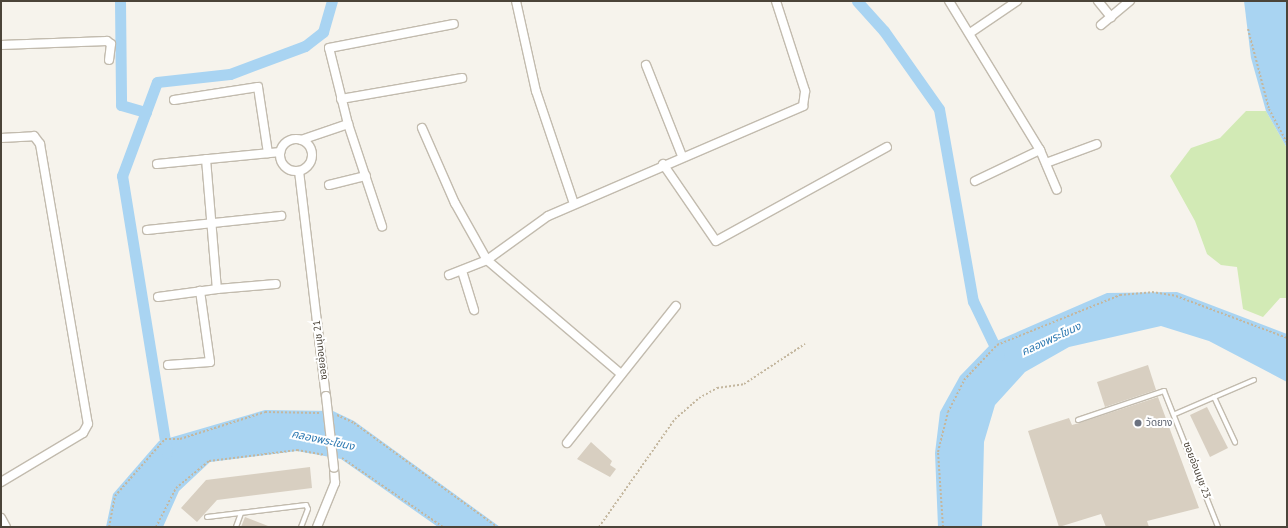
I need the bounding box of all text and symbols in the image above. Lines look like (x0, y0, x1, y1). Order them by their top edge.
street label: ซอยอ่อนนุช 21 (310, 319, 330, 381)
water label: คลองพระโขนง (1019, 320, 1083, 358)
place label: วัดยาง (1146, 417, 1172, 429)
marker: วัดยาง (1133, 418, 1143, 428)
water label: คลองพระโขนง (290, 427, 356, 453)
street label: ซอยอ่อนนุช 23 (1181, 440, 1213, 500)

